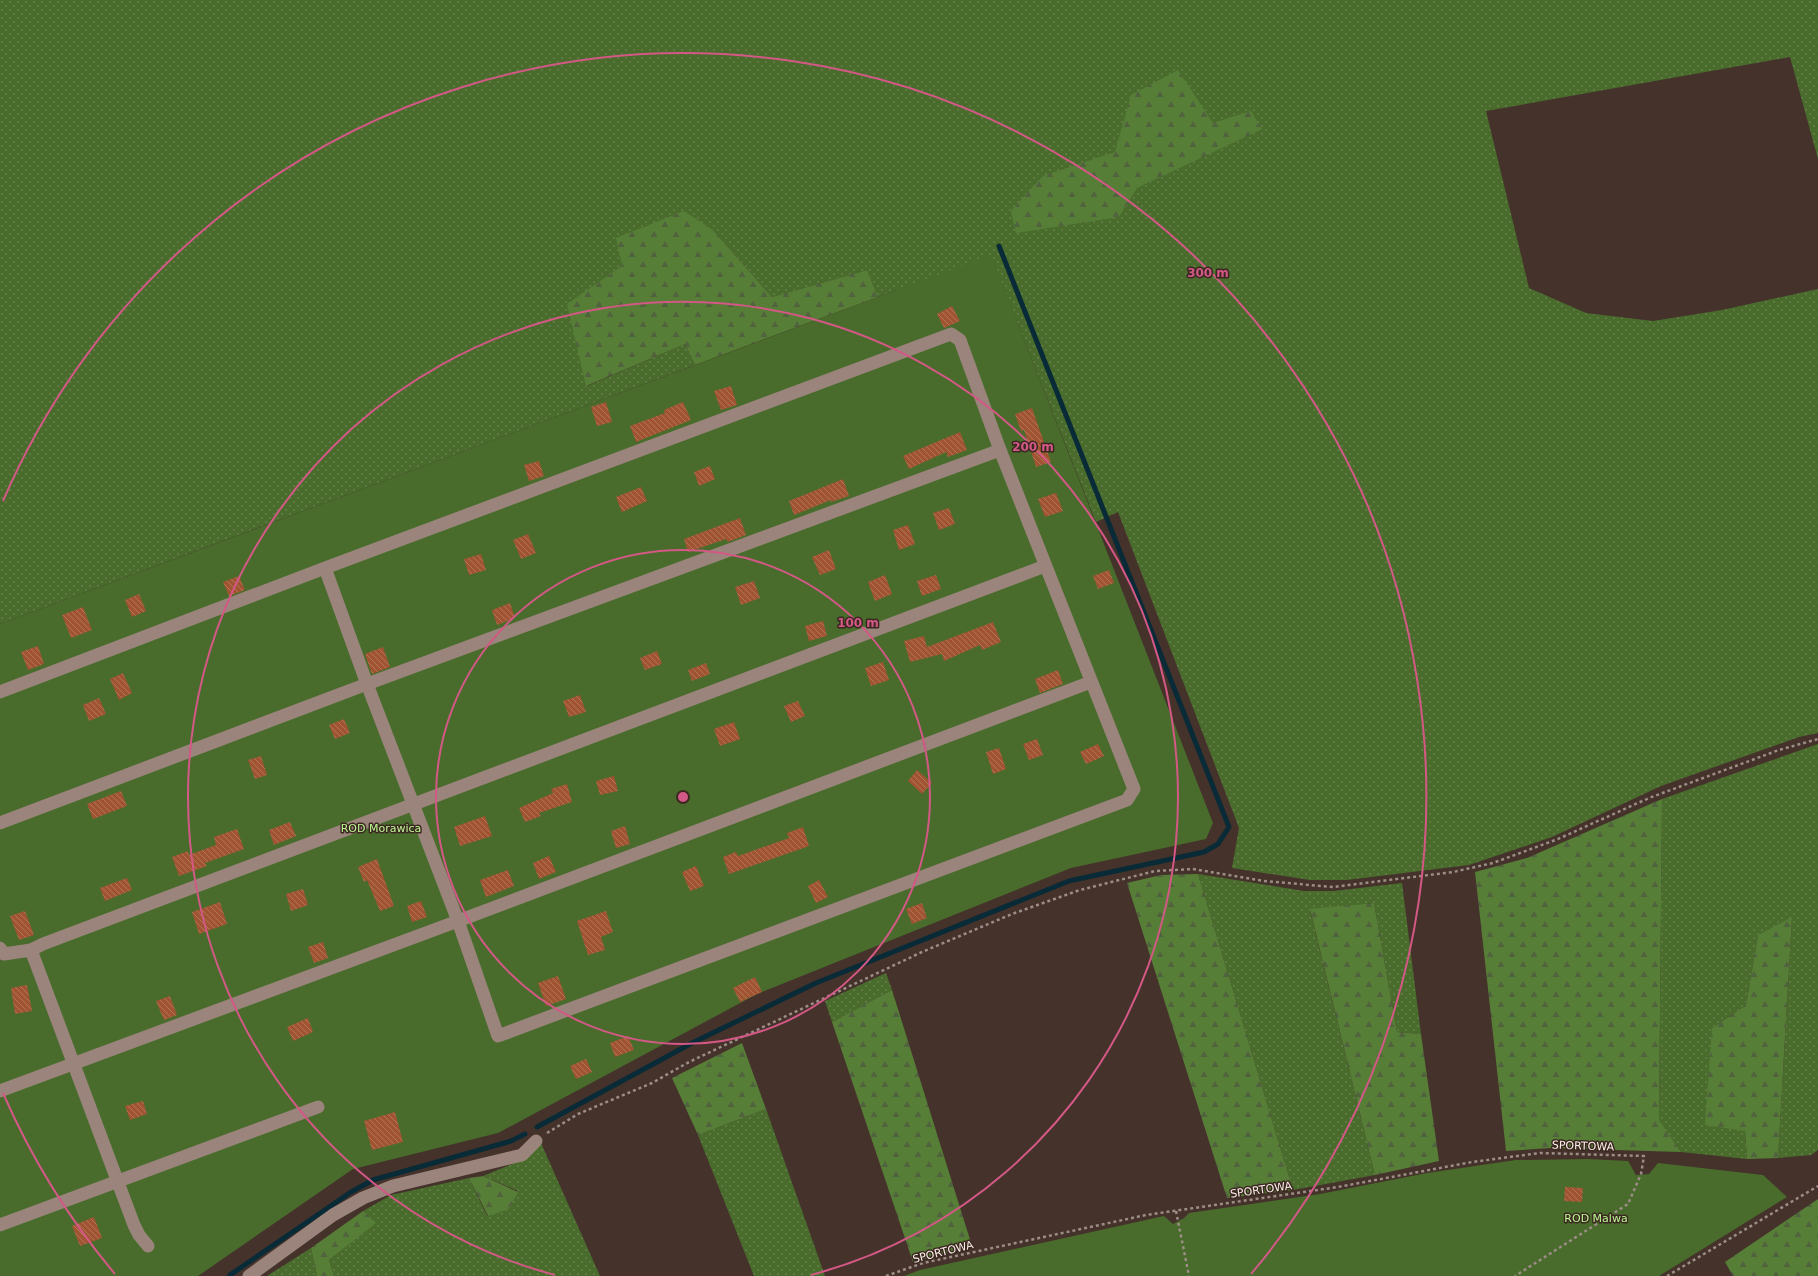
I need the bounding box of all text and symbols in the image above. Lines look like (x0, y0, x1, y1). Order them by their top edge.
text: 300 m (1187, 266, 1229, 280)
text: 200 m (1012, 440, 1054, 454)
text: 100 m (837, 616, 879, 630)
centre of rings (676, 790, 690, 804)
park label: ROD Morawica (341, 822, 421, 835)
street label: SPORTOWA (1552, 1138, 1615, 1154)
street label: SPORTOWA (1229, 1179, 1293, 1201)
park label: ROD Malwa (1564, 1212, 1628, 1225)
street label: SPORTOWA (911, 1238, 975, 1266)

